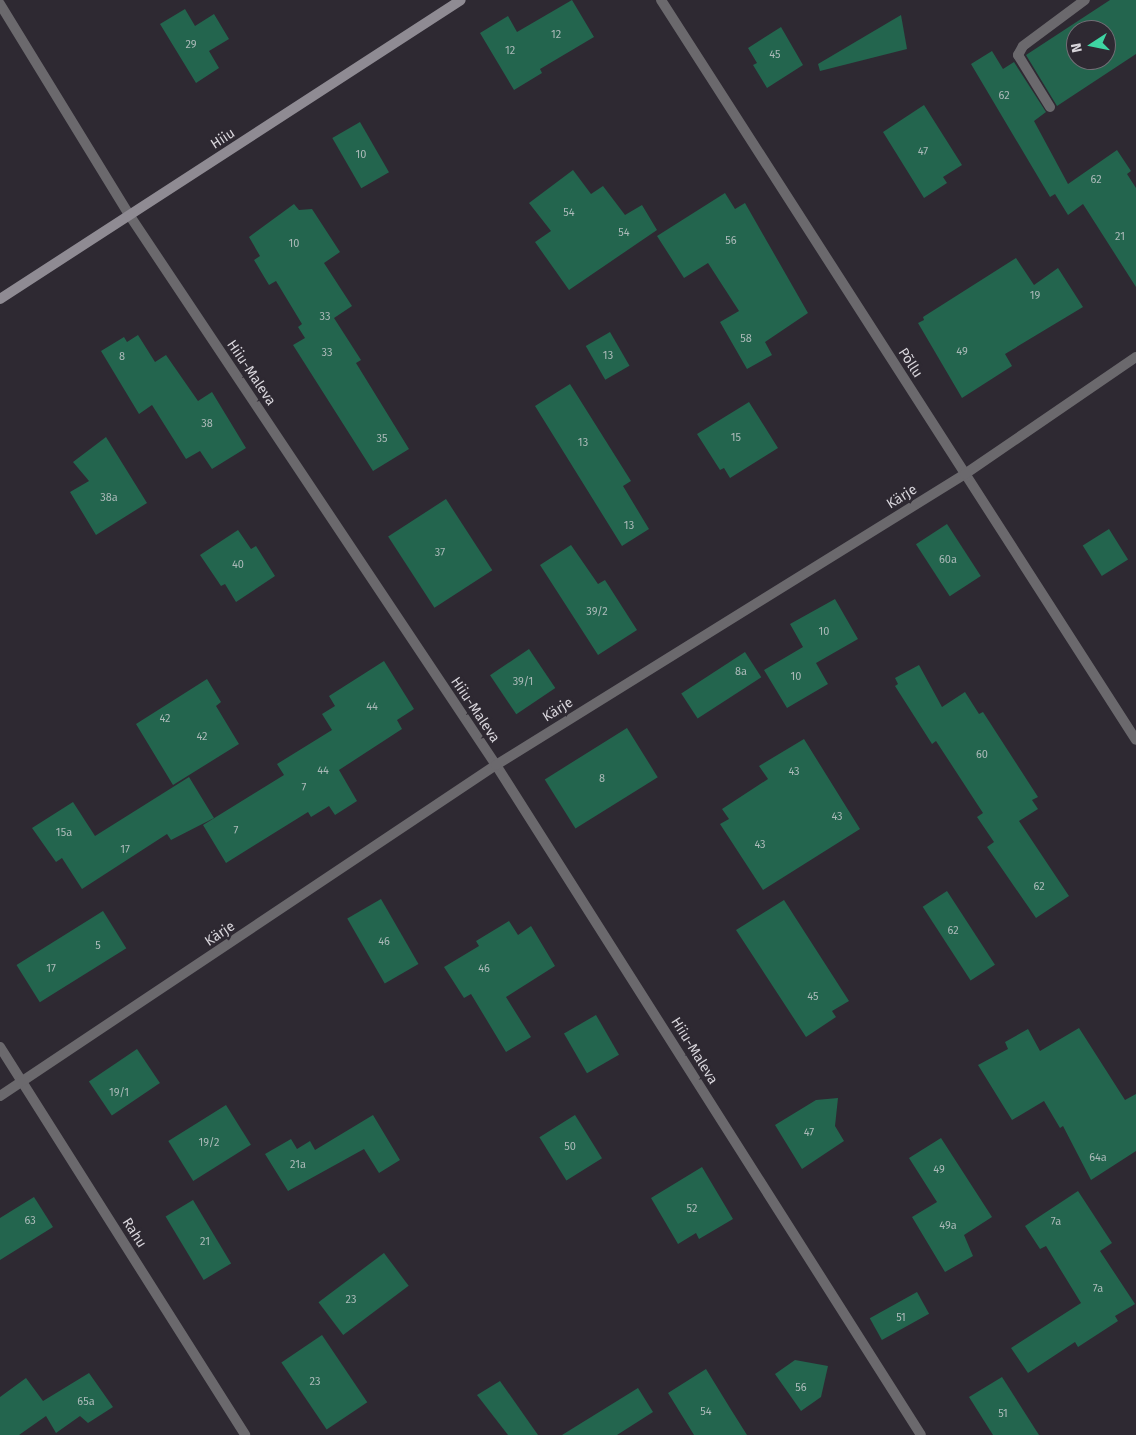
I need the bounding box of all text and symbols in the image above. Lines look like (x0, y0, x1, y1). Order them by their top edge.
north arrow (1066, 20, 1116, 70)
house number: 12 (551, 28, 561, 42)
house number: 29 (185, 38, 197, 52)
text: N (1068, 42, 1086, 54)
house number: 12 (505, 44, 515, 58)
house number: 45 (769, 48, 781, 62)
house number: 62 (998, 89, 1010, 103)
street label: Hiiu (208, 125, 238, 153)
house number: 47 (918, 145, 928, 159)
house number: 10 (356, 148, 366, 162)
house number: 62 (1090, 173, 1102, 187)
house number: 54 (563, 206, 575, 220)
house number: 54 (618, 226, 630, 240)
house number: 21 (1115, 230, 1125, 244)
house number: 56 (725, 234, 737, 248)
house number: 10 (289, 237, 299, 251)
house number: 19 (1030, 289, 1040, 303)
house number: 33 (320, 310, 330, 324)
house number: 58 (740, 332, 752, 346)
street label: Hiiu-Maleva (223, 337, 279, 409)
street label: Põllu (894, 345, 926, 381)
house number: 49 (956, 345, 968, 359)
house number: 33 (322, 346, 332, 360)
house number: 13 (603, 349, 613, 363)
house number: 8 (119, 350, 125, 364)
house number: 38 (201, 417, 213, 431)
house number: 15 (731, 431, 741, 445)
house number: 35 (377, 432, 387, 446)
house number: 13 (578, 436, 588, 450)
street label: Kärje (884, 481, 920, 513)
house number: 38a (100, 491, 118, 505)
house number: 13 (624, 519, 634, 533)
house number: 37 (435, 546, 445, 560)
house number: 60a (939, 553, 957, 567)
house number: 40 (232, 558, 244, 572)
house number: 39/2 (586, 605, 608, 619)
house number: 10 (819, 625, 829, 639)
house number: 8a (735, 665, 747, 679)
house number: 10 (791, 670, 801, 684)
street label: Hiiu-Maleva (447, 674, 503, 746)
house number: 39/1 (513, 675, 533, 689)
street label: Kärje (540, 694, 576, 726)
house number: 44 (366, 700, 378, 714)
house number: 42 (159, 712, 171, 726)
house number: 42 (196, 730, 208, 744)
house number: 60 (976, 748, 988, 762)
house number: 44 (317, 764, 329, 778)
house number: 43 (788, 765, 800, 779)
house number: 8 (599, 772, 605, 786)
house number: 7 (302, 781, 306, 795)
house number: 43 (831, 810, 843, 824)
house number: 7 (234, 824, 238, 838)
house number: 15a (56, 826, 72, 840)
house number: 43 (754, 838, 766, 852)
house number: 17 (120, 843, 130, 857)
house number: 62 (1033, 880, 1045, 894)
street label: Kärje (202, 918, 238, 950)
house number: 62 (947, 924, 959, 938)
house number: 46 (378, 935, 390, 949)
house number: 5 (95, 939, 101, 953)
house number: 17 (46, 962, 56, 976)
house number: 46 (478, 962, 490, 976)
house number: 45 (807, 990, 819, 1004)
street label: Hiiu-Maleva (667, 1015, 721, 1087)
house number: 19/1 (109, 1086, 129, 1100)
house number: 47 (804, 1126, 814, 1140)
house number: 19/2 (199, 1136, 219, 1150)
house number: 50 (564, 1140, 576, 1154)
house number: 64a (1089, 1151, 1107, 1165)
house number: 21a (290, 1158, 306, 1172)
house number: 49 (933, 1163, 945, 1177)
house number: 52 (687, 1202, 697, 1216)
house number: 63 (24, 1214, 36, 1228)
street label: Rahu (118, 1215, 150, 1251)
house number: 7a (1051, 1215, 1061, 1229)
house number: 49a (939, 1219, 957, 1233)
house number: 21 (200, 1235, 210, 1249)
house number: 7a (1093, 1282, 1103, 1296)
house number: 23 (346, 1293, 356, 1307)
house number: 51 (896, 1311, 906, 1325)
house number: 23 (310, 1375, 320, 1389)
house number: 56 (795, 1381, 807, 1395)
house number: 65a (77, 1395, 95, 1409)
house number: 54 (700, 1405, 712, 1419)
house number: 51 (998, 1407, 1008, 1421)

